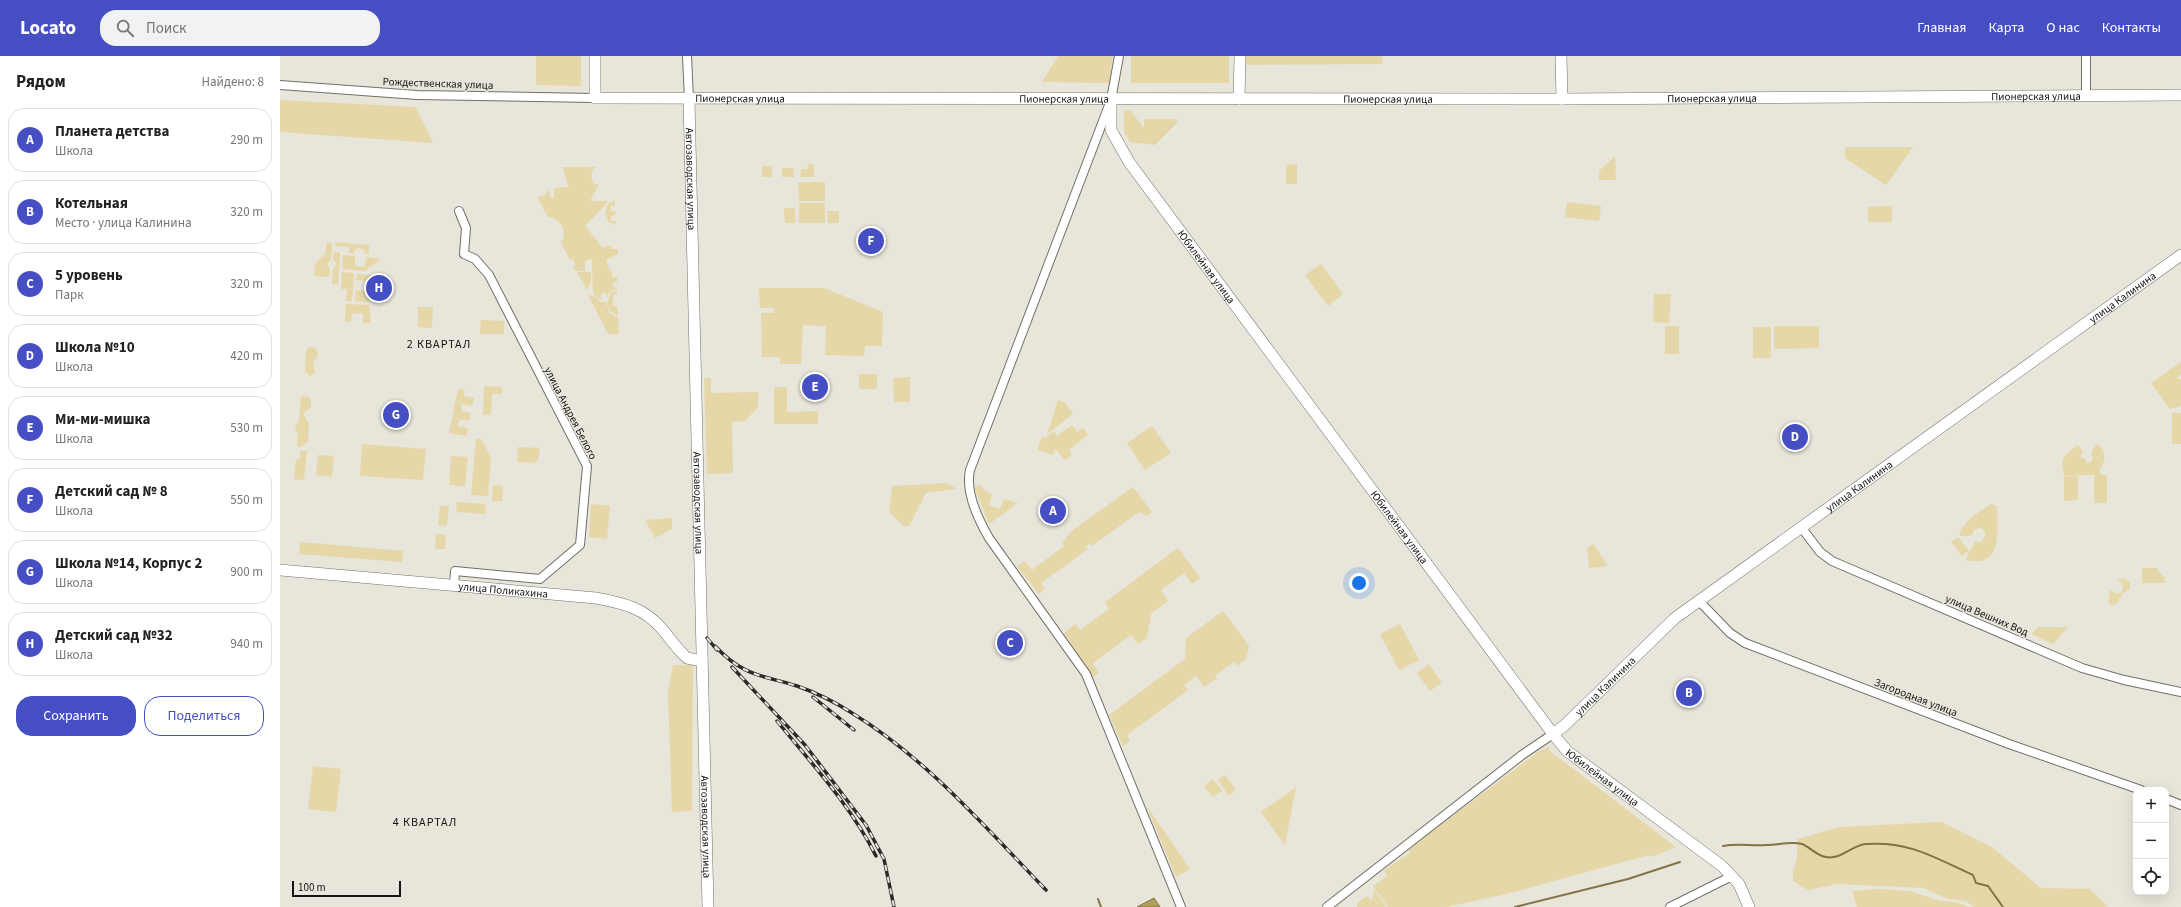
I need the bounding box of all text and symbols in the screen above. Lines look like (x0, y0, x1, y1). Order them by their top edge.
search box (100, 10, 380, 46)
text: Locato (20, 15, 76, 42)
icon: search (114, 17, 136, 39)
text: Поиск (146, 18, 187, 39)
text: Главная (1917, 18, 1966, 38)
text: Карта (1988, 18, 2024, 38)
text: О нас (2046, 18, 2080, 38)
text: Контакты (2102, 18, 2161, 38)
text: Рядом (16, 70, 66, 94)
text: Найдено: 8 (202, 73, 264, 91)
street label: Рождественская улица (382, 74, 494, 93)
street label: Пионерская улица (1991, 89, 2081, 104)
street label: Пионерская улица (695, 91, 785, 106)
street label: Пионерская улица (1019, 91, 1109, 107)
street label: Пионерская улица (1667, 91, 1757, 106)
street label: Пионерская улица (1343, 92, 1433, 107)
text: Планета детства (55, 121, 169, 142)
street label: Автозаводская улица (682, 127, 699, 230)
text: A (26, 131, 34, 149)
text: 290 m (230, 131, 263, 149)
text: Школа (55, 142, 93, 160)
text: Котельная (55, 193, 128, 214)
text: B (26, 203, 34, 221)
text: 320 m (230, 203, 263, 221)
text: Место · улица Калинина (55, 214, 192, 232)
pin: F (858, 226, 884, 256)
street label: Юбилейная улица (1174, 227, 1238, 307)
text: 5 уровень (55, 265, 123, 286)
street label: улица Калинина (2086, 268, 2159, 327)
pin: H (366, 273, 392, 303)
text: C (26, 275, 34, 293)
text: 320 m (230, 275, 263, 293)
text: Парк (55, 286, 84, 304)
district label: 2 КВАРТАЛ (407, 336, 471, 353)
text: Школа №10 (55, 337, 135, 358)
text: D (26, 347, 34, 365)
text: 420 m (230, 347, 263, 365)
text: Школа (55, 358, 93, 376)
street label: улица Андрея Белого (541, 364, 600, 462)
pin: E (802, 372, 828, 402)
pin: G (383, 400, 409, 430)
text: Ми-ми-мишка (55, 409, 150, 430)
text: E (26, 419, 34, 437)
text: 530 m (230, 419, 263, 437)
pin: D (1782, 422, 1808, 452)
text: Школа (55, 430, 93, 448)
street label: Автозаводская улица (689, 451, 707, 554)
street label: улица Калинина (1823, 457, 1896, 516)
text: Детский сад № 8 (55, 481, 168, 502)
street label: Юбилейная улица (1367, 487, 1431, 567)
text: F (27, 491, 33, 509)
text: 550 m (230, 491, 263, 509)
pin: A (1040, 496, 1066, 526)
text: Школа (55, 502, 93, 520)
text: Школа №14, Корпус 2 (55, 553, 202, 574)
text: G (26, 563, 34, 581)
text: 900 m (230, 563, 263, 581)
your location (1349, 573, 1369, 593)
text: Школа (55, 574, 93, 592)
street label: улица Поликахина (458, 579, 549, 602)
street label: улица Вешних Вод (1943, 591, 2031, 640)
text: Детский сад №32 (55, 625, 173, 646)
pin: C (997, 628, 1023, 658)
text: H (26, 635, 34, 653)
text: 940 m (230, 635, 263, 653)
text: Школа (55, 646, 93, 664)
street label: улица Калинина (1572, 653, 1639, 719)
street label: Загородная улица (1872, 675, 1960, 720)
pin: B (1676, 678, 1702, 708)
button: Сохранить (16, 696, 136, 736)
button: Поделиться (144, 696, 264, 736)
street label: Юбилейная улица (1562, 745, 1642, 810)
street label: Автозаводская улица (697, 775, 714, 878)
map controls (2133, 787, 2169, 895)
button: + (2133, 787, 2169, 823)
district label: 4 КВАРТАЛ (393, 814, 457, 831)
button: − (2133, 823, 2169, 859)
button: locate (2133, 859, 2169, 895)
scale bar (292, 879, 401, 898)
text: 100 m (298, 880, 326, 895)

